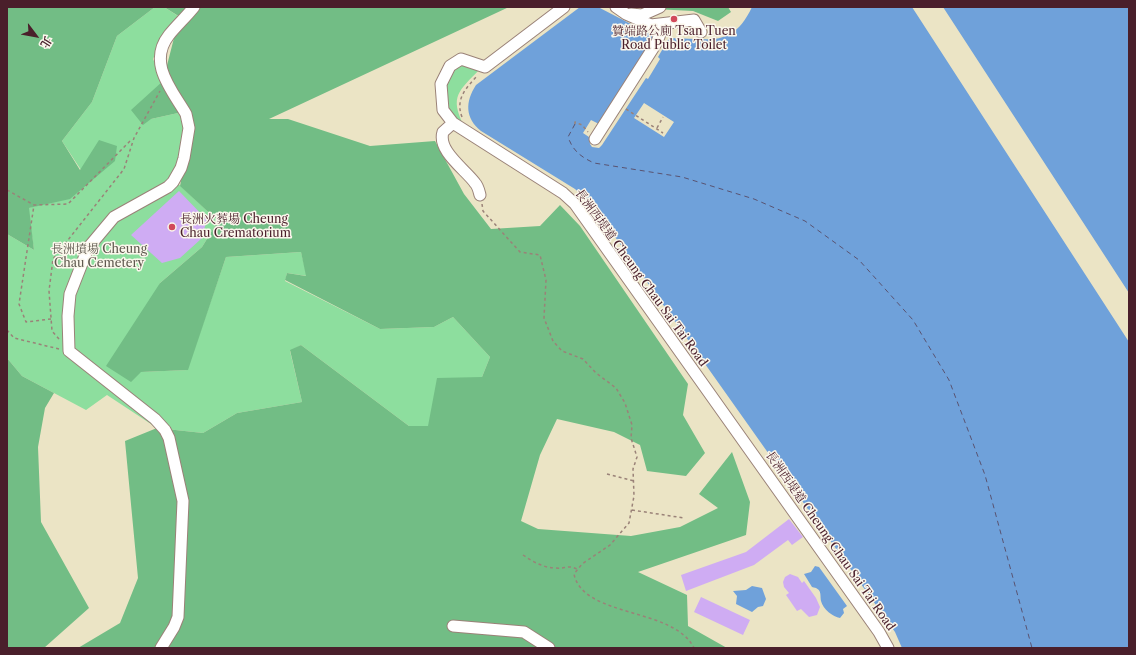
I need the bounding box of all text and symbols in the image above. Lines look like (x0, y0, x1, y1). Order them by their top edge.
marker: 贊端路公廁 Tsan Tuen Road Public Toilet (669, 14, 679, 24)
north arrow (16, 16, 56, 56)
place label: 贊端路公廁 Tsan Tuen Road Public Toilet (612, 25, 736, 53)
text: 北 (37, 34, 55, 51)
street label: 長洲西堤道 Cheung Chau Sai Tai Road (572, 186, 710, 370)
place label: 長洲火葬場 Cheung Chau Crematorium (180, 213, 291, 241)
marker: 長洲火葬場 Cheung Chau Crematorium (167, 222, 177, 232)
park label: 長洲墳場 Cheung Chau Cemetery (51, 243, 147, 271)
street label: 長洲西堤道 Cheung Chau Sai Tai Road (762, 448, 898, 634)

